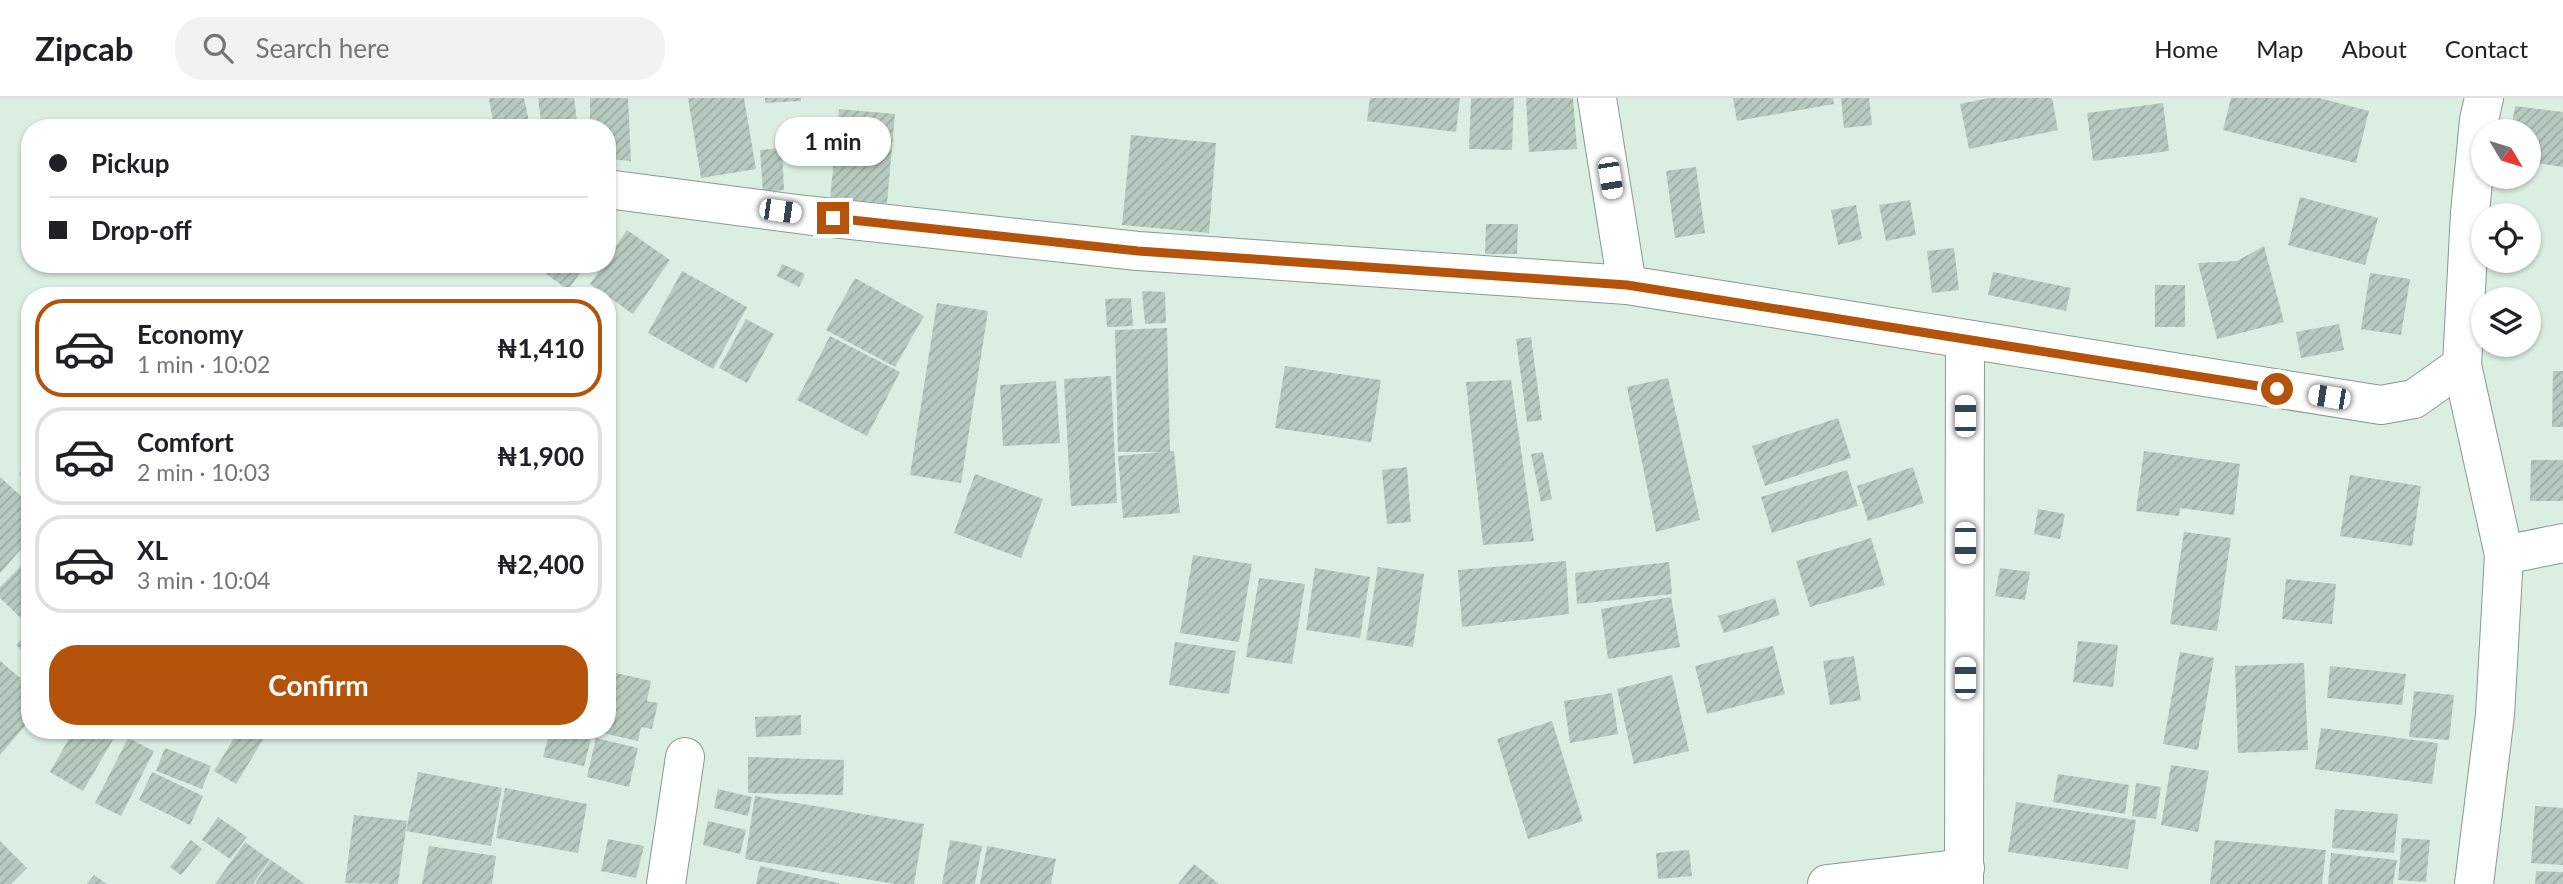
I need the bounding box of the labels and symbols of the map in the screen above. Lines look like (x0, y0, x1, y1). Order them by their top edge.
callout: 1 min (775, 116, 891, 166)
north arrow (2471, 119, 2541, 189)
car (1597, 156, 1624, 200)
car (758, 198, 803, 224)
route end (817, 202, 849, 234)
route start (2261, 373, 2293, 405)
car (2307, 383, 2352, 411)
car (1955, 395, 1976, 437)
car (1955, 522, 1976, 564)
car (1955, 657, 1976, 699)

